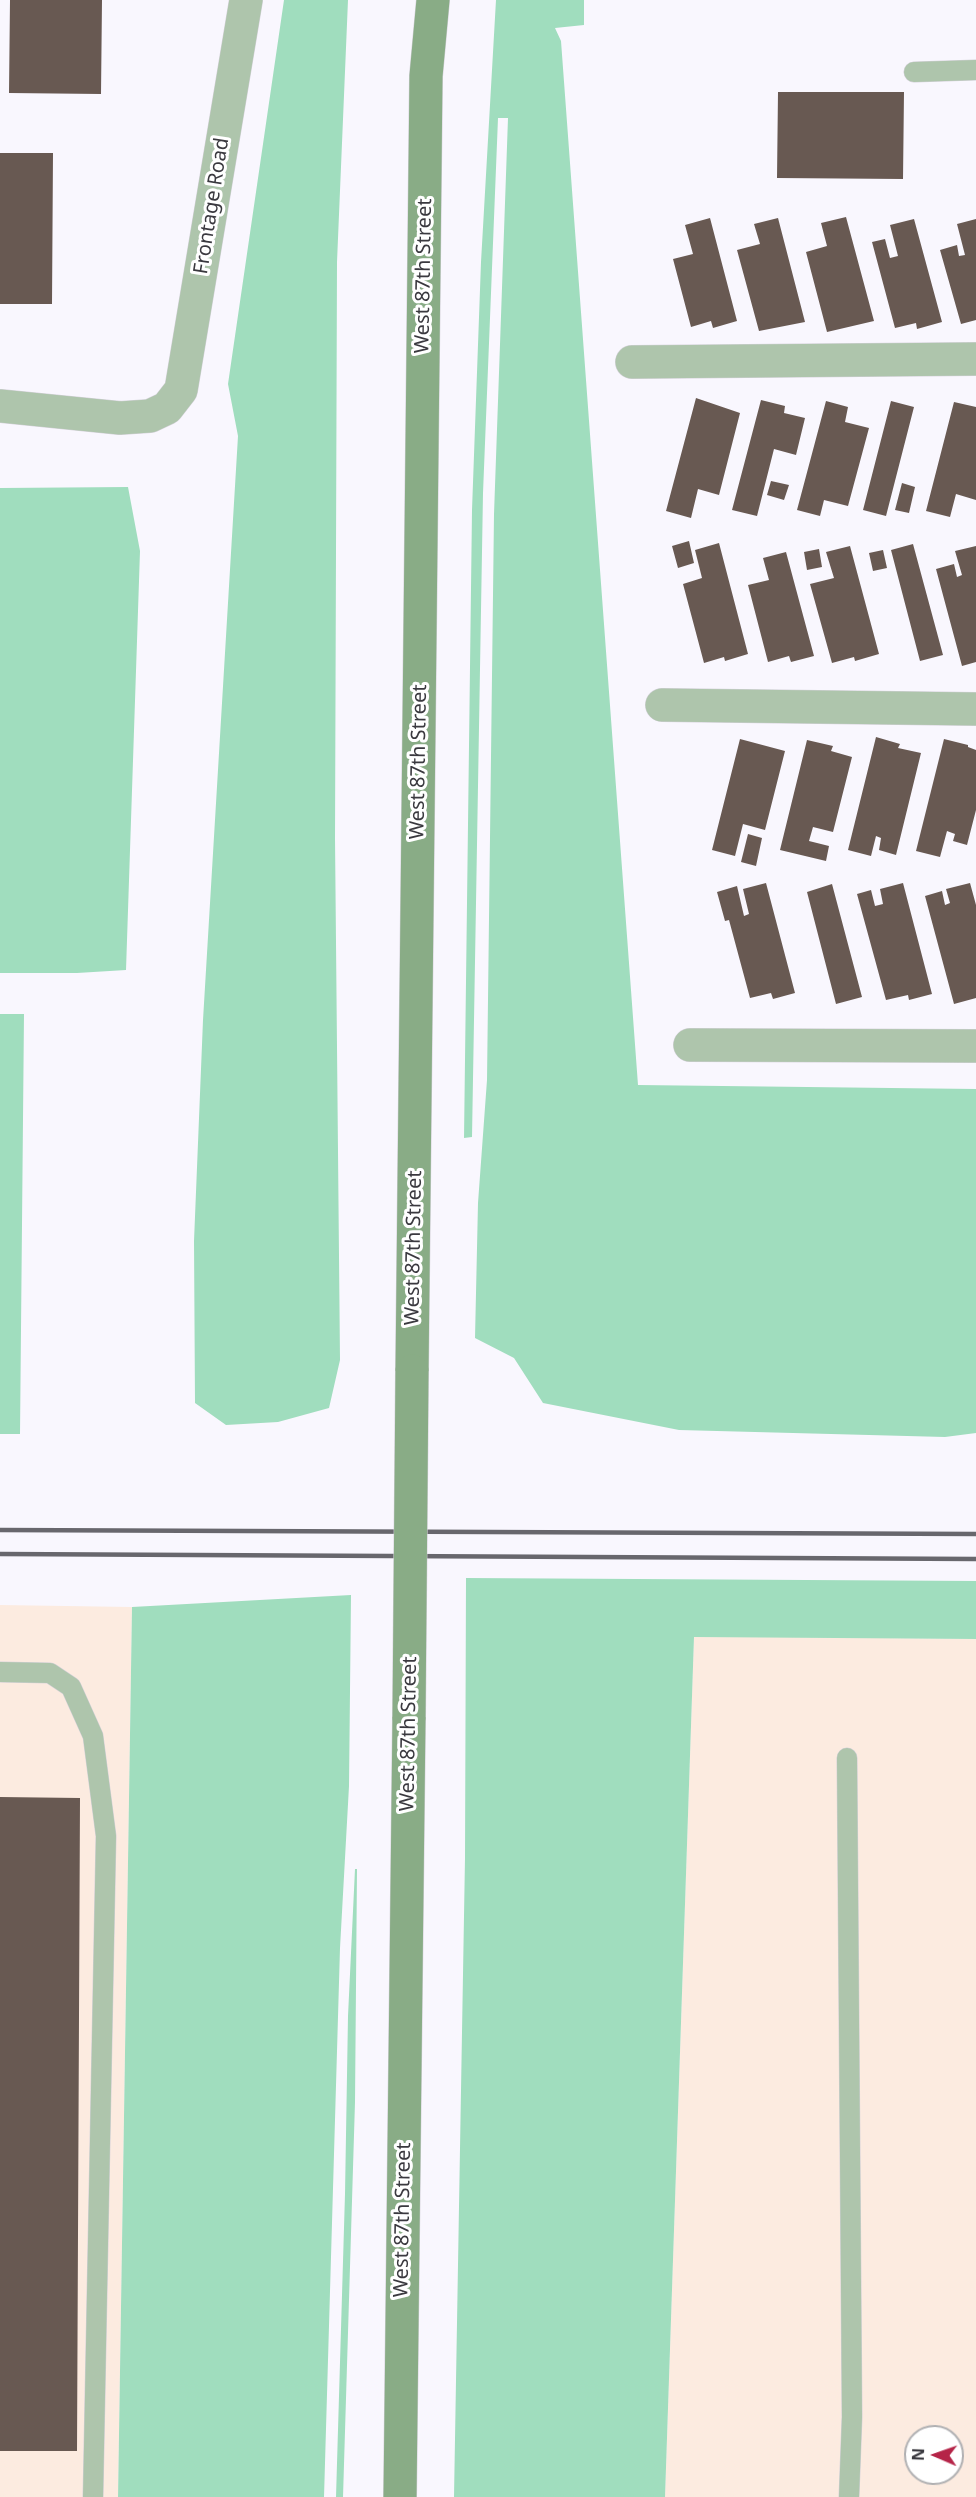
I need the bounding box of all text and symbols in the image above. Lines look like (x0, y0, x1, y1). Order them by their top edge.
street label: Frontage Road (189, 136, 235, 276)
street label: West 87th Street (411, 198, 437, 354)
street label: West 87th Street (406, 684, 432, 840)
street label: West 87th Street (401, 1170, 427, 1326)
street label: West 87th Street (396, 1656, 422, 1812)
street label: West 87th Street (390, 2142, 416, 2298)
north arrow (904, 2425, 964, 2485)
text: N (907, 2448, 929, 2461)

